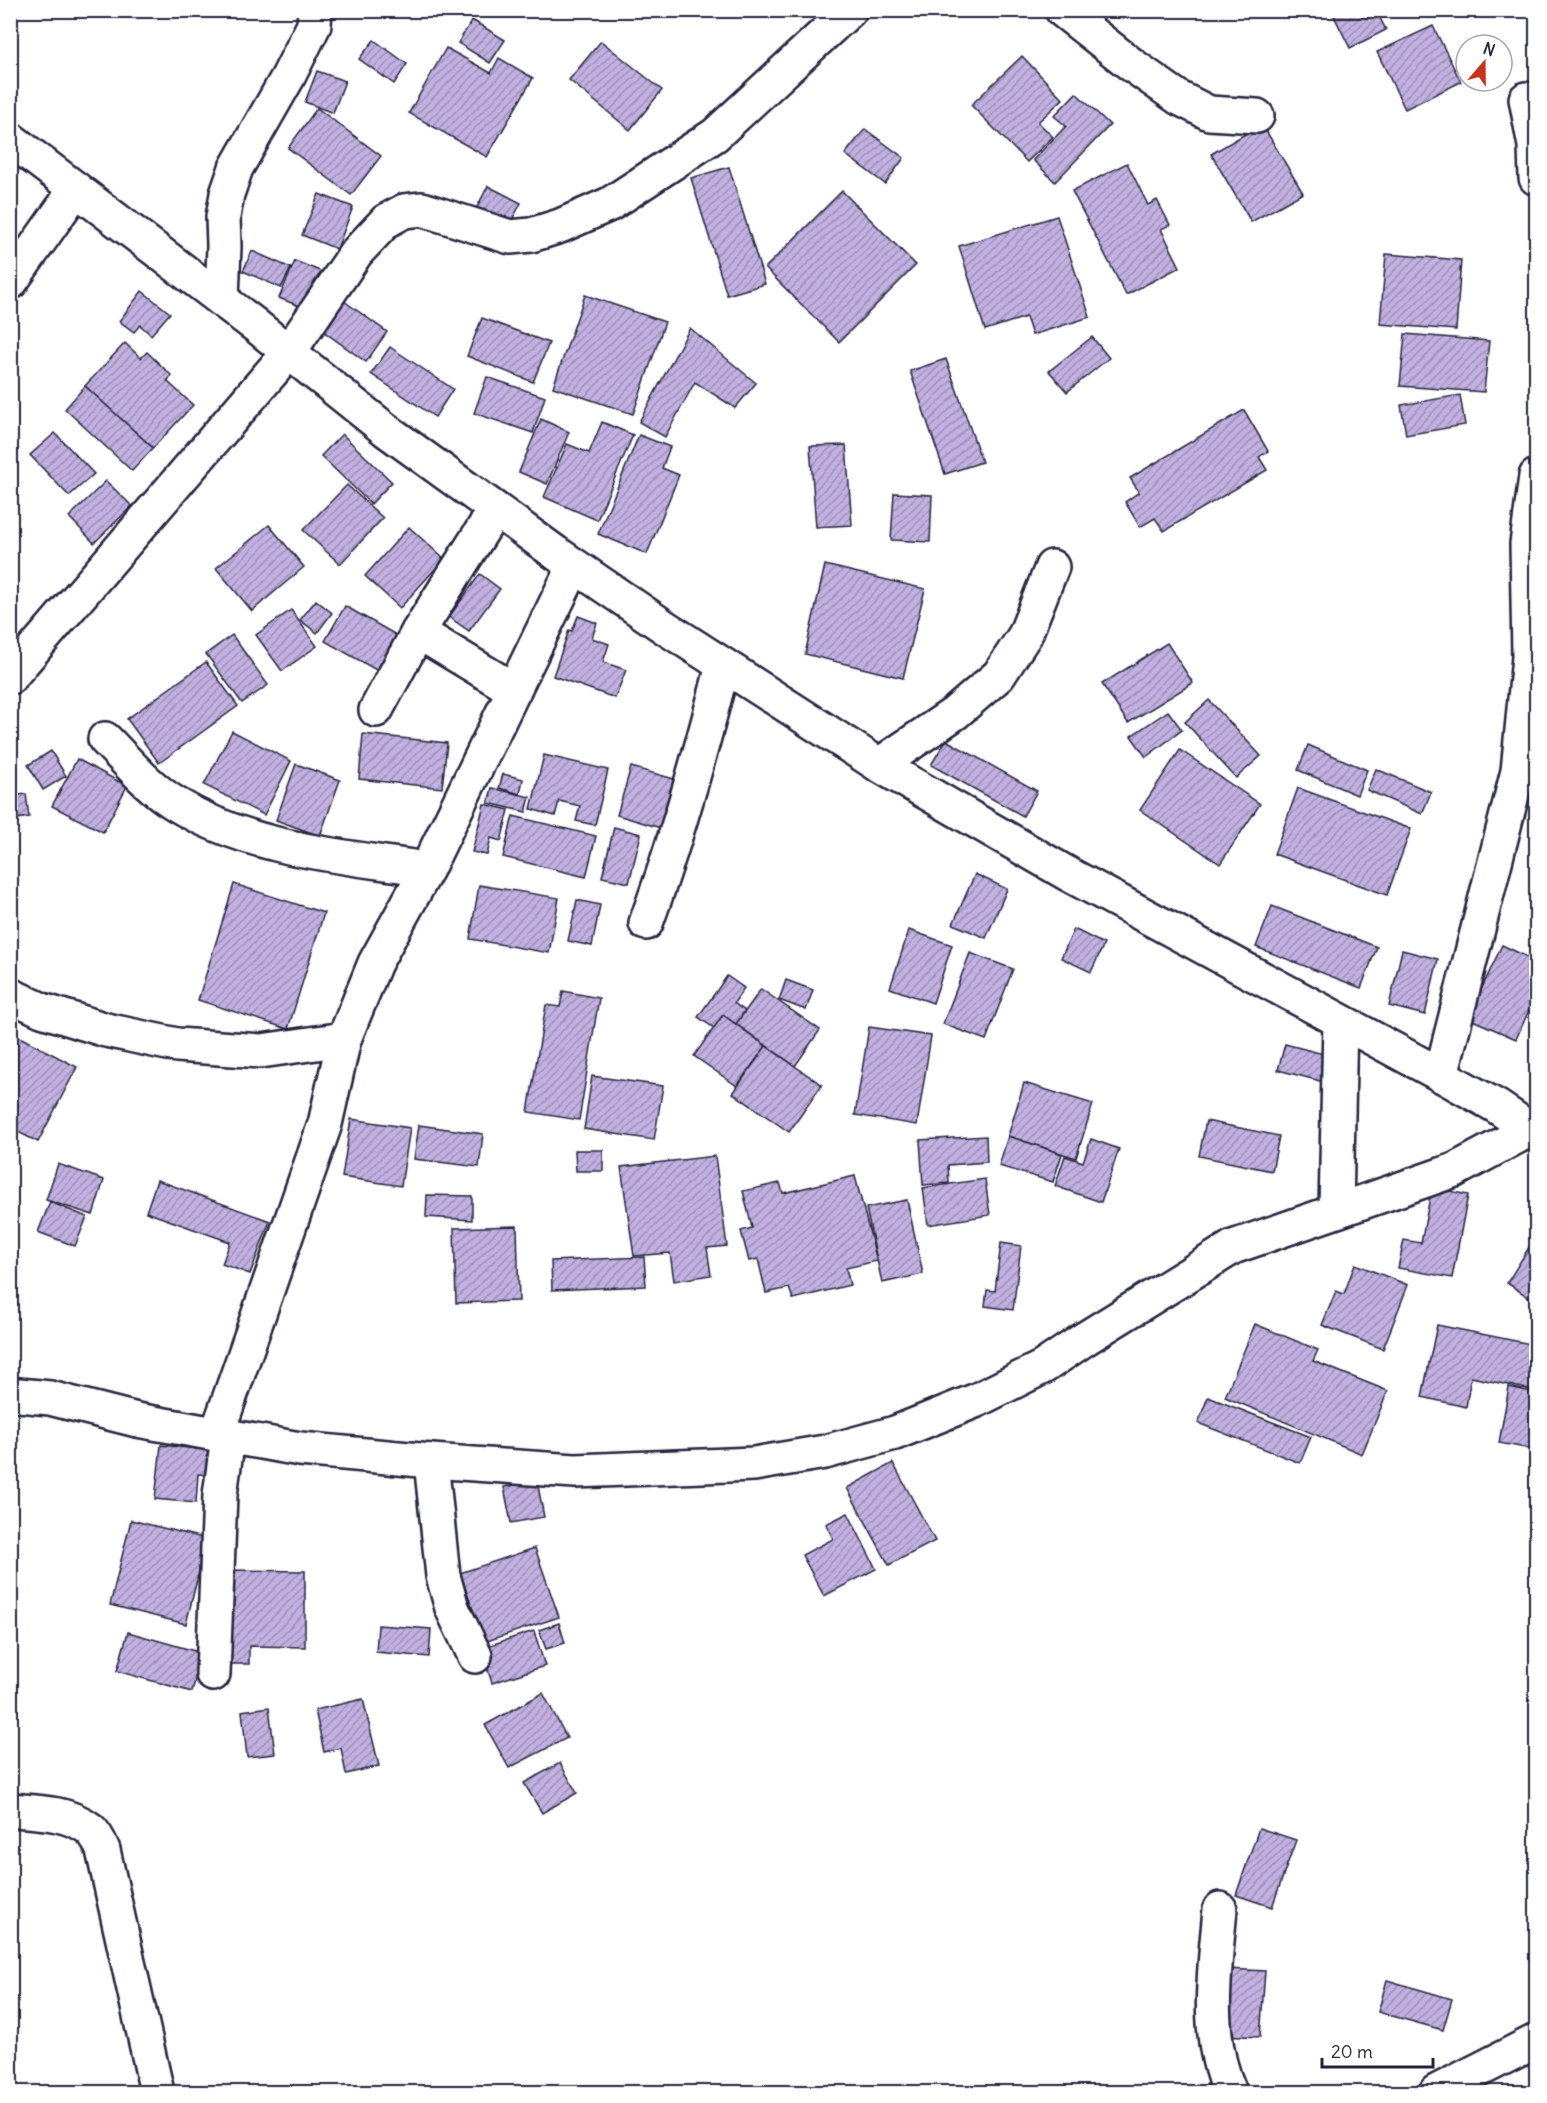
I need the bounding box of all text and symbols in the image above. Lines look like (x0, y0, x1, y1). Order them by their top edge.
north arrow (1454, 33, 1514, 93)
text: N (1481, 38, 1498, 60)
scale bar (1322, 2031, 1433, 2069)
text: 20 m (1331, 2040, 1373, 2063)

